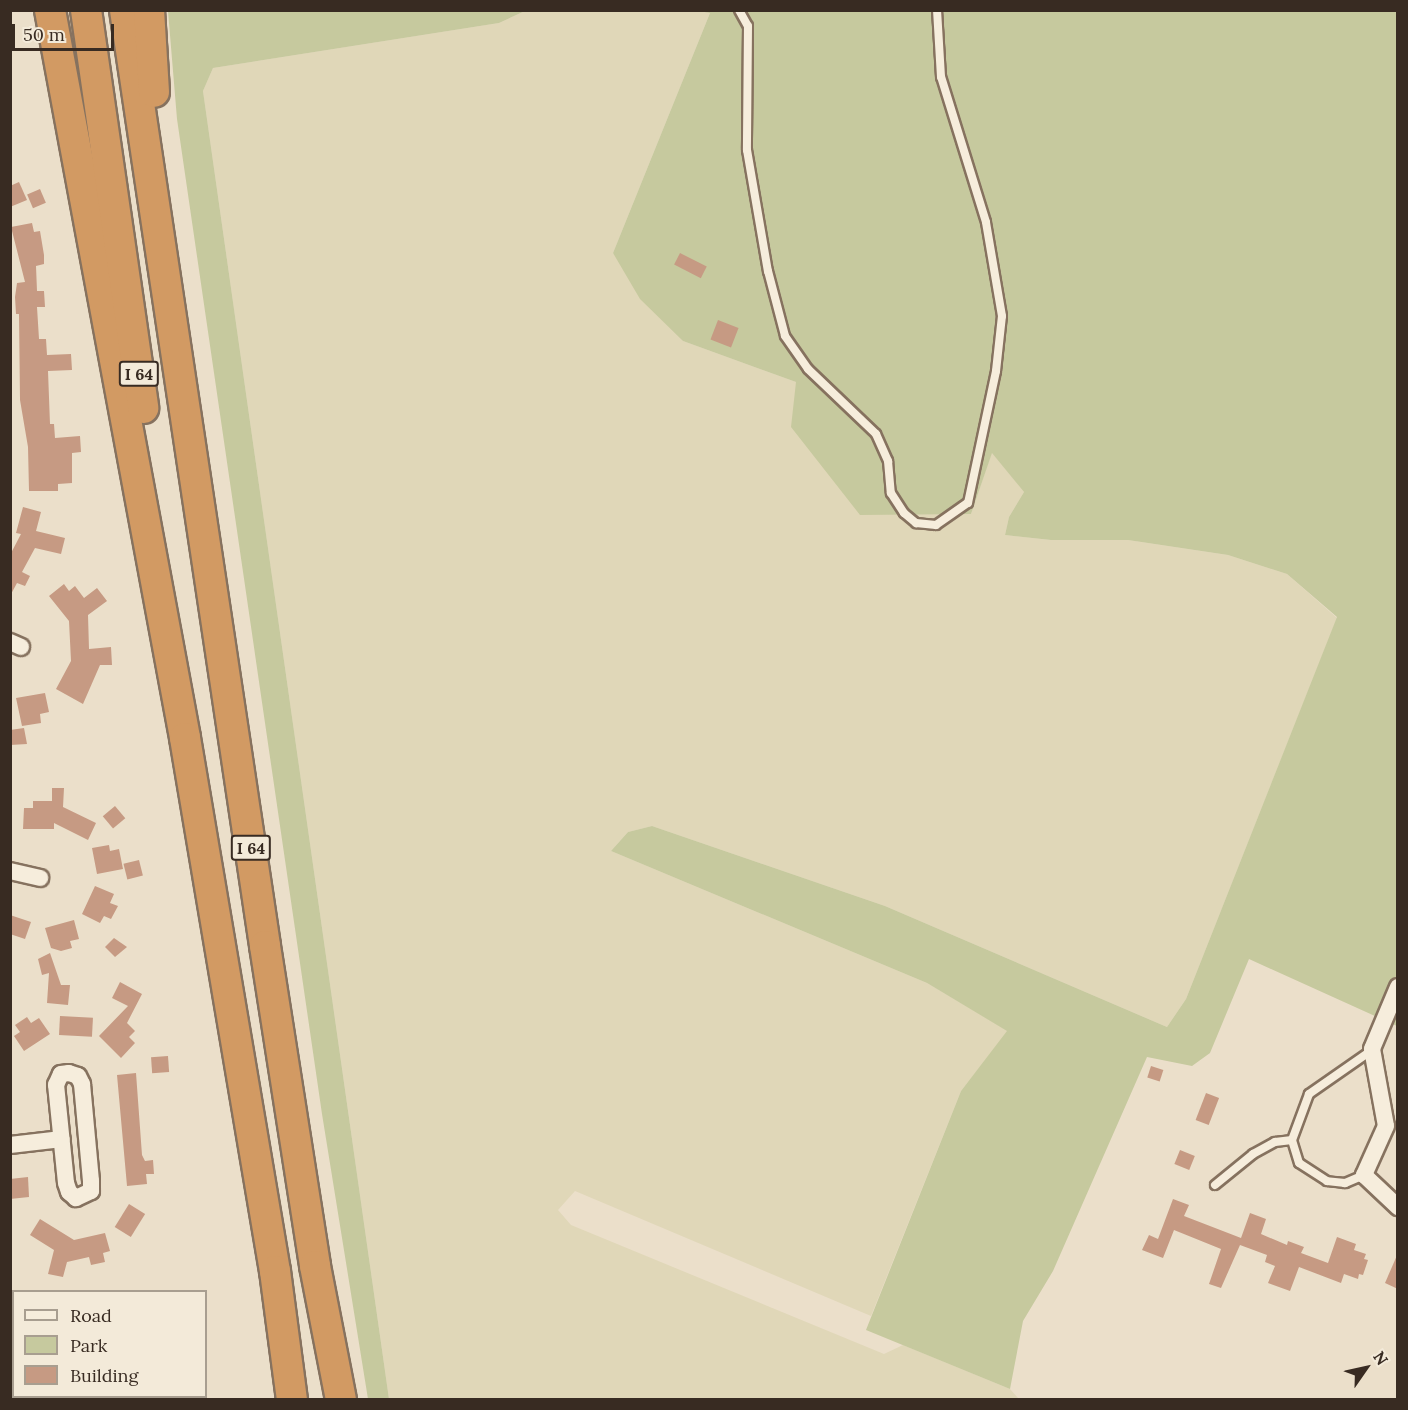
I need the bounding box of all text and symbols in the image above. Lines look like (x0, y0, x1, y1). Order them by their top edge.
scale bar (15, 12, 117, 50)
text: 50 m (23, 23, 65, 46)
road number: I 64 (118, 361, 160, 387)
road number: I 64 (230, 835, 272, 861)
legend (12, 1290, 207, 1398)
text: Road (70, 1304, 112, 1327)
text: Park (70, 1334, 107, 1357)
north arrow (1336, 1338, 1396, 1398)
text: N (1369, 1347, 1393, 1369)
text: Building (70, 1364, 138, 1387)

